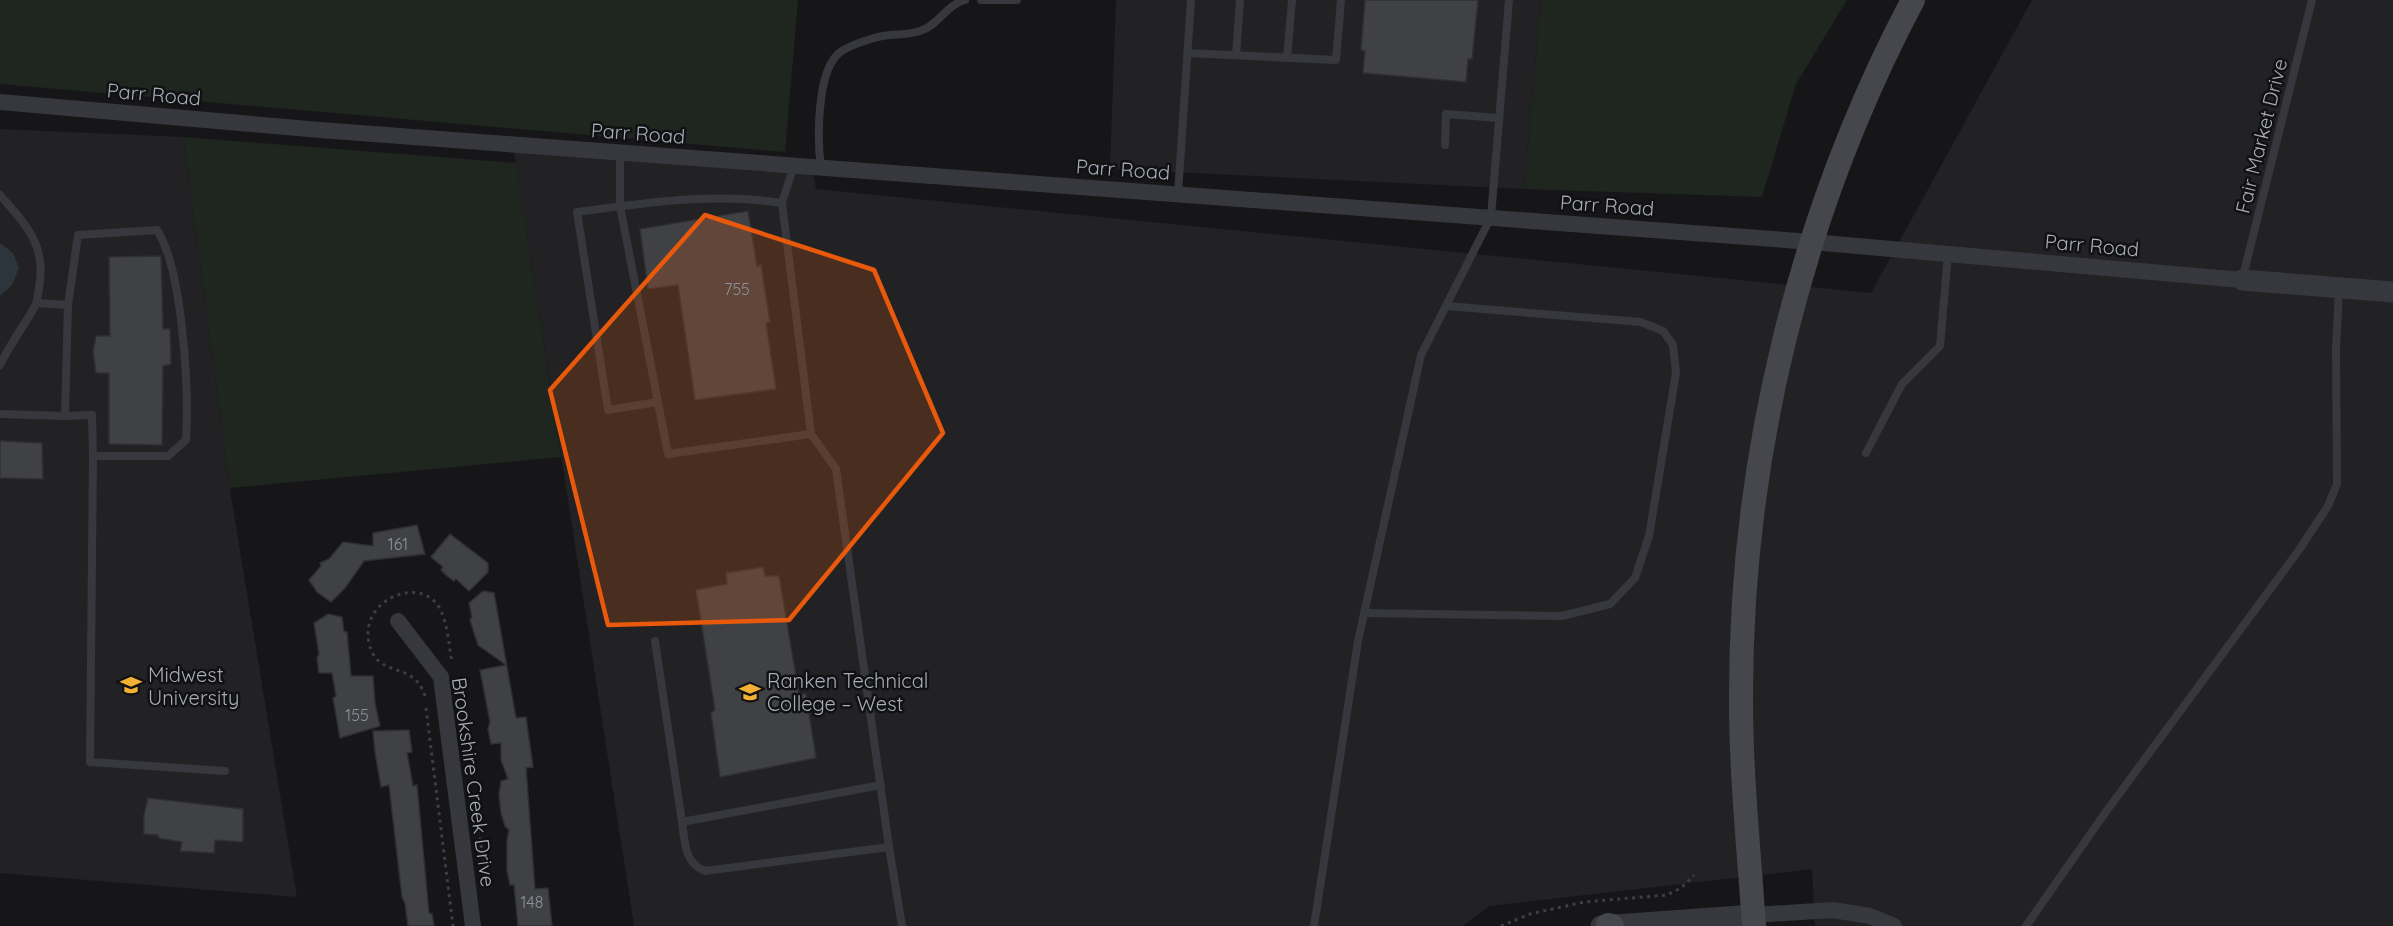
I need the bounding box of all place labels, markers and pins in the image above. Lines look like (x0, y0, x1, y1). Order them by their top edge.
place label: Midwest University (148, 662, 239, 710)
place label: Ranken Technical College – West (767, 668, 928, 716)
school or university icon: Midwest University (119, 673, 143, 697)
school or university icon: Ranken Technical College – West (738, 680, 762, 704)

